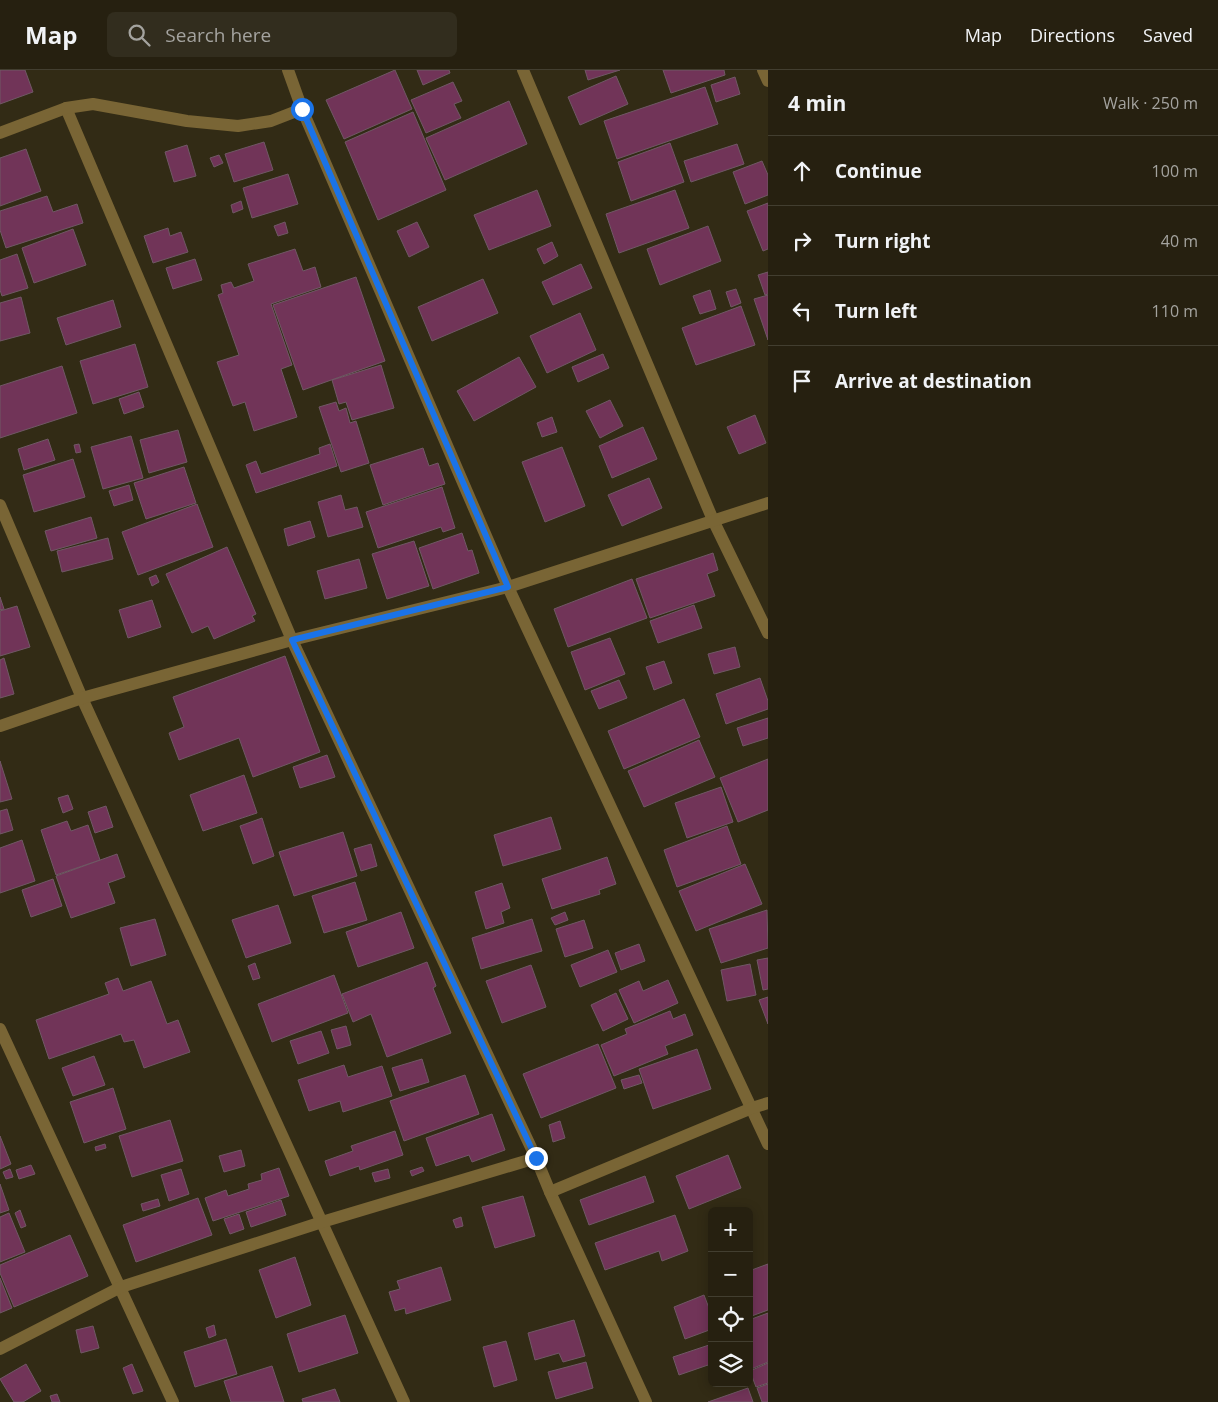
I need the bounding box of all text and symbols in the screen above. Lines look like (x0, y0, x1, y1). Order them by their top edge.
search box (107, 12, 457, 57)
text: Map (25, 18, 77, 51)
icon: search (125, 21, 153, 49)
text: Search here (165, 22, 271, 48)
text: Map (965, 23, 1002, 47)
text: Directions (1030, 23, 1115, 47)
text: Saved (1143, 23, 1193, 47)
text: 4 min (788, 89, 846, 117)
text: Walk · 250 m (1103, 92, 1198, 114)
route start (291, 98, 314, 121)
icon: ahead (788, 157, 816, 185)
text: Continue (835, 158, 922, 184)
text: 100 m (1152, 160, 1198, 182)
icon: right (788, 227, 816, 255)
text: Turn right (835, 228, 930, 254)
text: 40 m (1161, 230, 1198, 252)
icon: left (788, 297, 816, 325)
text: Turn left (835, 298, 917, 324)
text: 110 m (1152, 300, 1198, 322)
icon: arrive (788, 367, 816, 395)
text: Arrive at destination (835, 368, 1032, 394)
route end (525, 1147, 548, 1170)
map controls (708, 1207, 753, 1387)
button: + (708, 1207, 753, 1252)
button: − (708, 1252, 753, 1297)
button: locate (708, 1297, 753, 1342)
button: layers (708, 1342, 753, 1387)

